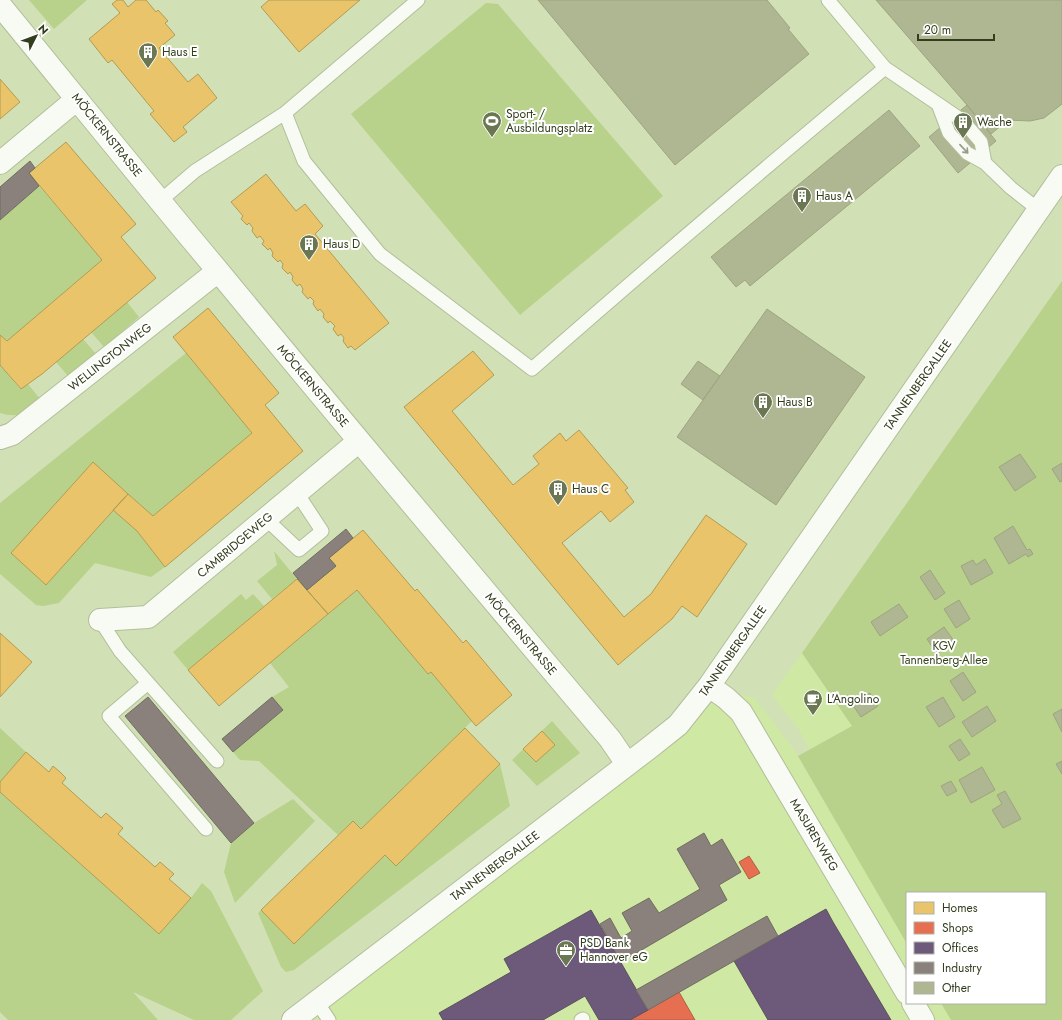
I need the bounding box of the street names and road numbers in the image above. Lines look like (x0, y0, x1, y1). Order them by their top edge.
street label: MÖCKERNSTRASSE (67, 89, 147, 181)
street label: WELLINGTONWEG (64, 319, 156, 395)
street label: TANNENBERGALLEE (880, 336, 956, 434)
street label: MÖCKERNSTRASSE (273, 341, 353, 431)
street label: CAMBRIDGEWEG (193, 508, 277, 582)
street label: MÖCKERNSTRASSE (481, 589, 561, 679)
street label: TANNENBERGALLEE (695, 602, 771, 700)
street label: MASURENWEG (785, 795, 843, 875)
street label: TANNENBERGALLEE (447, 826, 543, 906)

